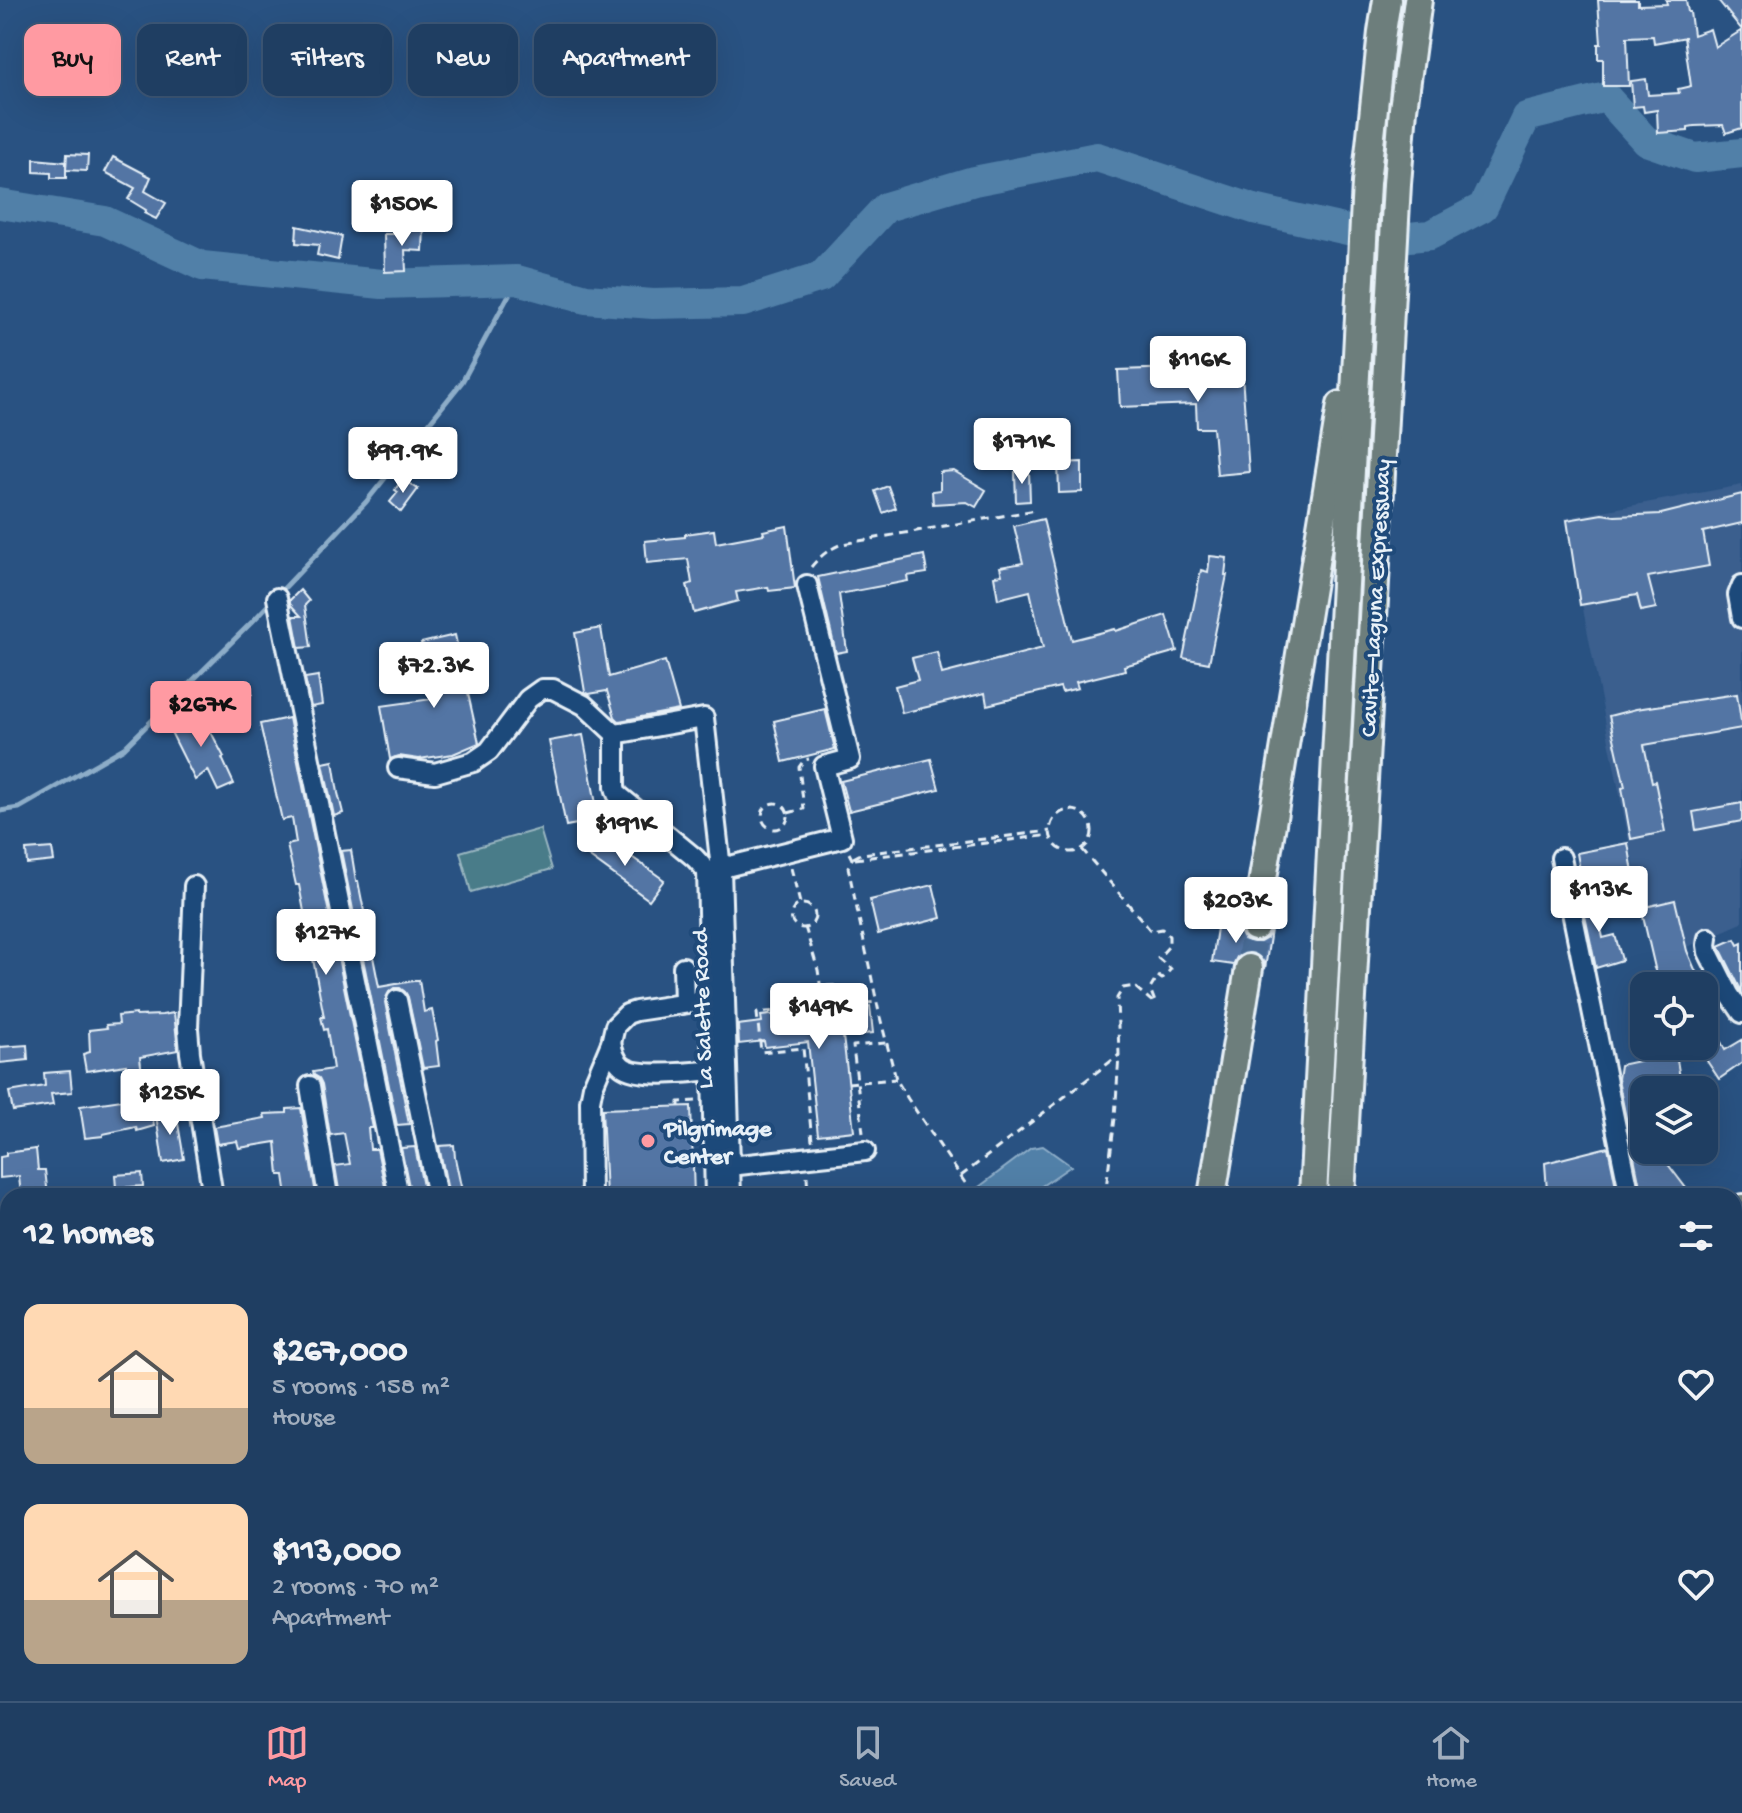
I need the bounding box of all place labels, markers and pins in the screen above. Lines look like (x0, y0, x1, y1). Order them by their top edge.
pin: $150K (346, 180, 458, 248)
pin: $116K (1142, 336, 1254, 404)
pin: $171K (966, 418, 1078, 486)
pin: $99.9K (338, 427, 468, 495)
pin: $72.3K (369, 642, 499, 710)
pin: $267K (145, 681, 257, 749)
pin: $191K (569, 800, 681, 868)
pin: $113K (1543, 866, 1655, 934)
pin: $203K (1180, 877, 1292, 945)
pin: $127K (270, 909, 382, 977)
pin: $149K (763, 983, 875, 1051)
pin: $125K (114, 1069, 226, 1137)
place label: Pilgrimage Center (662, 1116, 773, 1173)
marker: Pilgrimage Center (639, 1132, 657, 1150)

